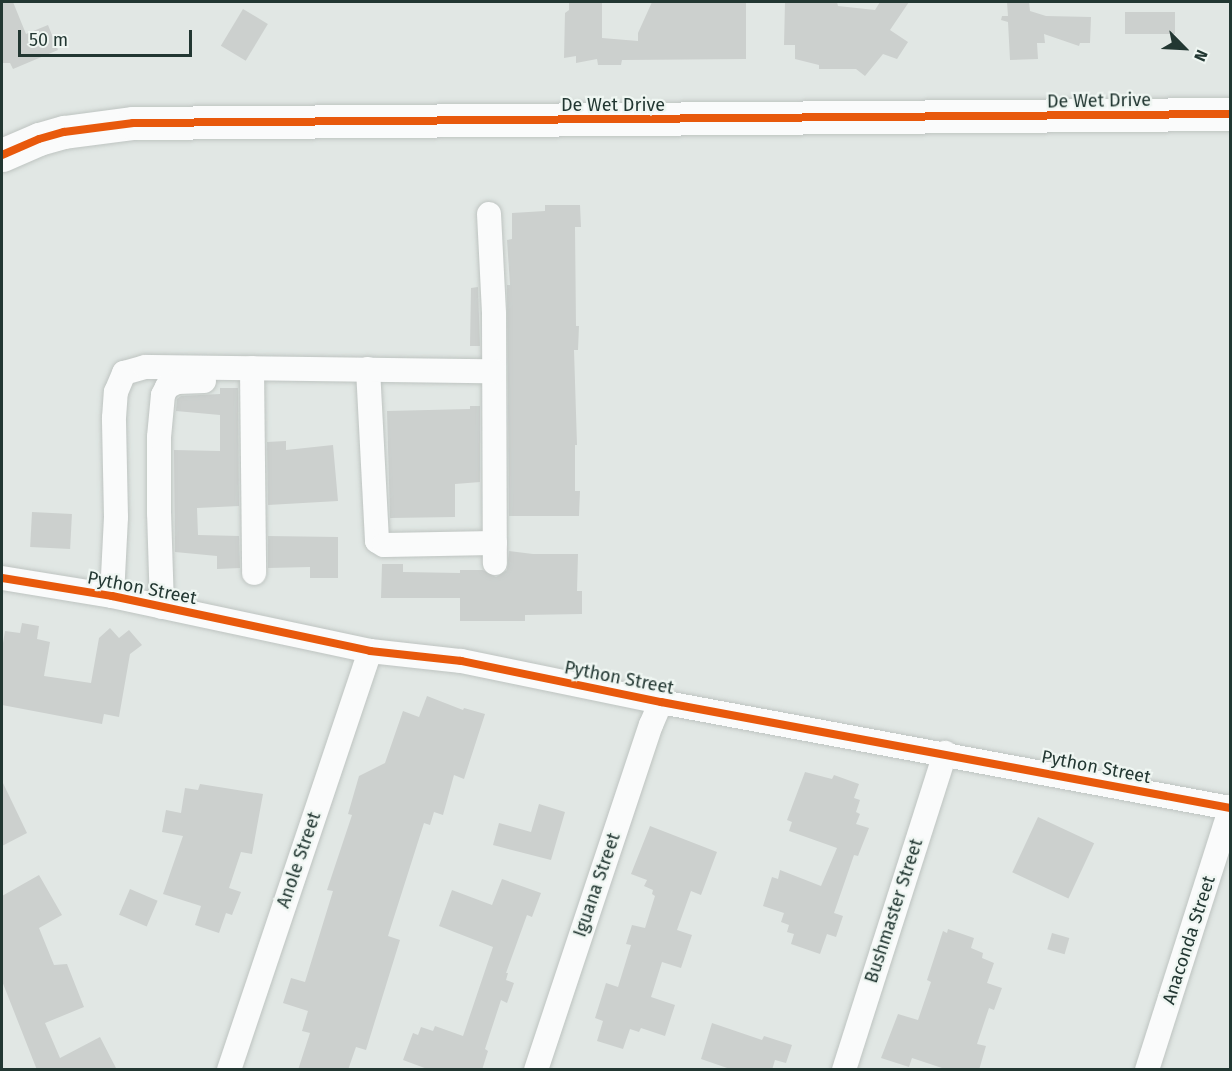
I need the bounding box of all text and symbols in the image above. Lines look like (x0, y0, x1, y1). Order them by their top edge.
scale bar (21, 18, 195, 56)
north arrow (1154, 18, 1214, 78)
text: 50 m (29, 29, 68, 51)
text: N (1190, 47, 1212, 64)
street label: De Wet Drive (1047, 89, 1151, 113)
street label: De Wet Drive (561, 94, 665, 116)
street label: Python Street (85, 567, 199, 609)
street label: Python Street (562, 657, 676, 699)
street label: Python Street (1039, 746, 1153, 788)
street label: Anole Street (273, 809, 325, 911)
street label: Iguana Street (569, 830, 625, 940)
street label: Bushmaster Street (860, 836, 928, 986)
street label: Anaconda Street (1158, 873, 1220, 1007)

